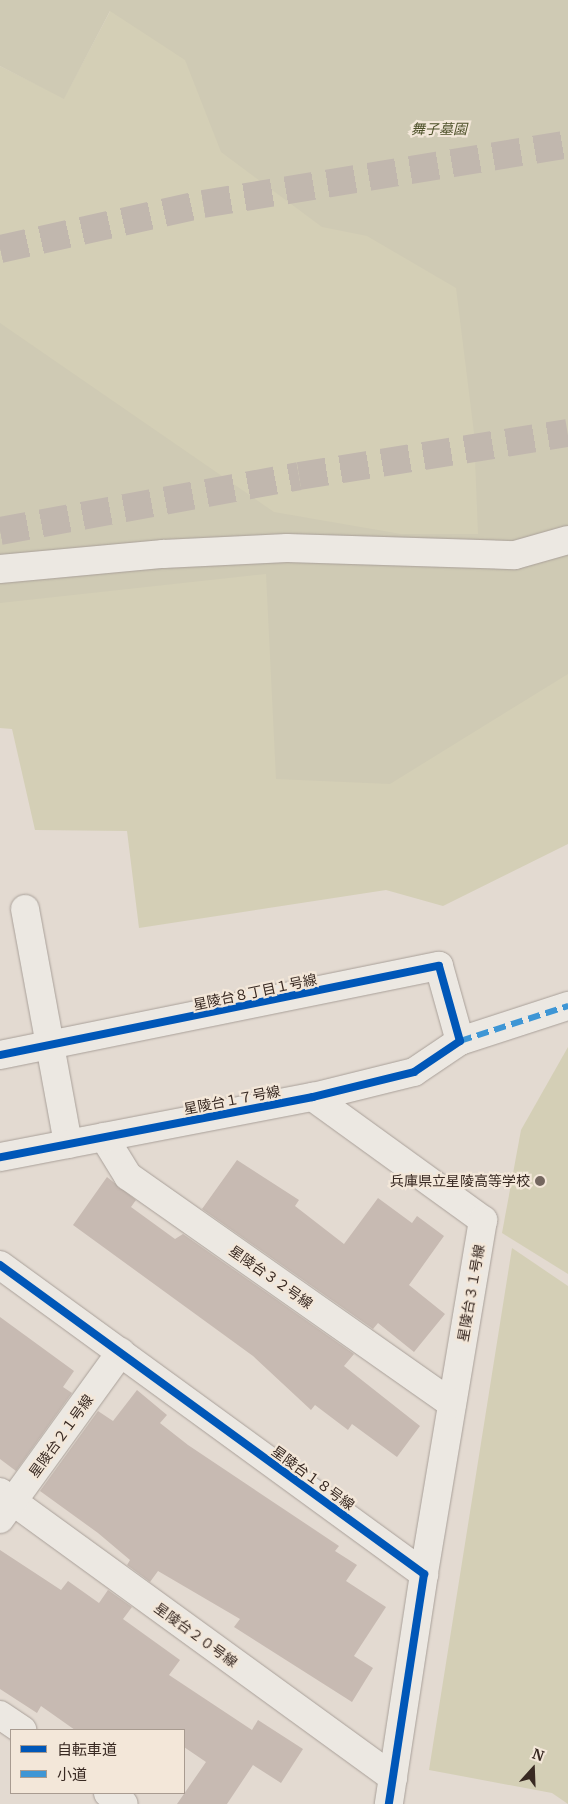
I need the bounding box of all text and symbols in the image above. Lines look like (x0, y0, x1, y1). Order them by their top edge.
park label: 舞子墓園 (411, 121, 467, 137)
street label: 星陵台８丁目１号線 (192, 971, 318, 1013)
street label: 星陵台１７号線 (182, 1082, 282, 1118)
place label: 兵庫県立星陵高等学校 (390, 1173, 530, 1189)
marker: 兵庫県立星陵高等学校 (534, 1175, 546, 1187)
street label: 星陵台３２号線 (226, 1242, 316, 1312)
street label: 星陵台３１号線 (454, 1243, 488, 1343)
street label: 星陵台２１号線 (25, 1391, 97, 1481)
street label: 星陵台１８号線 (268, 1442, 358, 1514)
street label: 星陵台２０号線 (151, 1599, 241, 1671)
legend (10, 1729, 185, 1794)
text: 自転車道 (57, 1740, 117, 1759)
north arrow (508, 1744, 558, 1794)
text: N (530, 1745, 546, 1765)
text: 小道 (57, 1765, 87, 1784)

